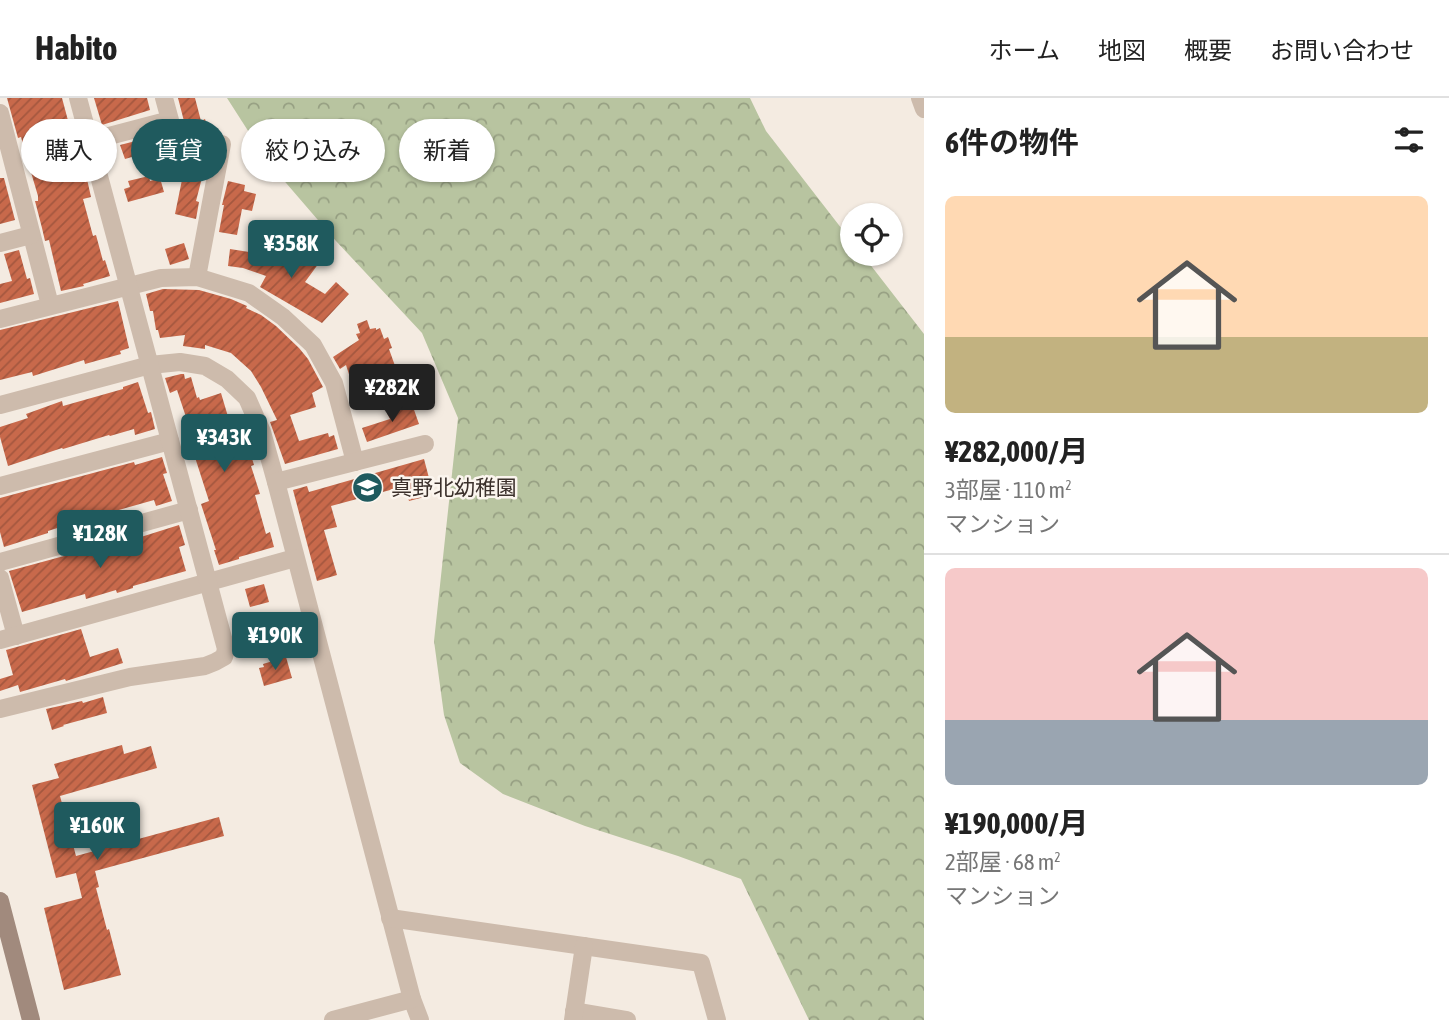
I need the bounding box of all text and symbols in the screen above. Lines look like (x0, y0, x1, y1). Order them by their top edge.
text: Habito (35, 29, 117, 67)
text: ホーム (989, 37, 1060, 64)
text: 地図 (1098, 37, 1146, 64)
text: 概要 (1184, 37, 1232, 64)
text: お問い合わせ (1270, 37, 1414, 64)
chip: 購入 (21, 119, 117, 182)
chip: 賃貸 (131, 119, 227, 182)
chip: 絞り込み (241, 119, 385, 182)
chip: 新着 (399, 119, 495, 182)
icon: filters (1390, 121, 1428, 159)
text: 6件の物件 (945, 125, 1079, 159)
map controls (840, 203, 903, 266)
button: locate (840, 203, 903, 266)
pin: ¥358K (242, 220, 340, 280)
text: ¥358K (264, 230, 318, 256)
icon: home (1124, 242, 1250, 368)
pin: ¥282K (343, 364, 441, 424)
text: ¥282K (365, 374, 419, 400)
pin: ¥343K (175, 414, 273, 474)
text: ¥343K (197, 424, 251, 450)
text: ¥282,000/月 (945, 434, 1088, 468)
school or university icon: 真野北幼稚園 (351, 471, 385, 505)
place label: 真野北幼稚園 (391, 475, 517, 499)
text: 3部屋 · 110 m² (945, 477, 1072, 503)
pin: ¥128K (51, 510, 149, 570)
text: マンション (945, 511, 1060, 537)
text: ¥128K (73, 520, 127, 546)
pin: ¥190K (226, 612, 324, 672)
icon: home (1124, 614, 1250, 740)
text: ¥190K (248, 622, 302, 648)
pin: ¥160K (48, 802, 146, 862)
text: ¥190,000/月 (945, 806, 1088, 840)
text: ¥160K (70, 812, 124, 838)
text: 2部屋 · 68 m² (945, 849, 1061, 875)
text: マンション (945, 883, 1060, 909)

